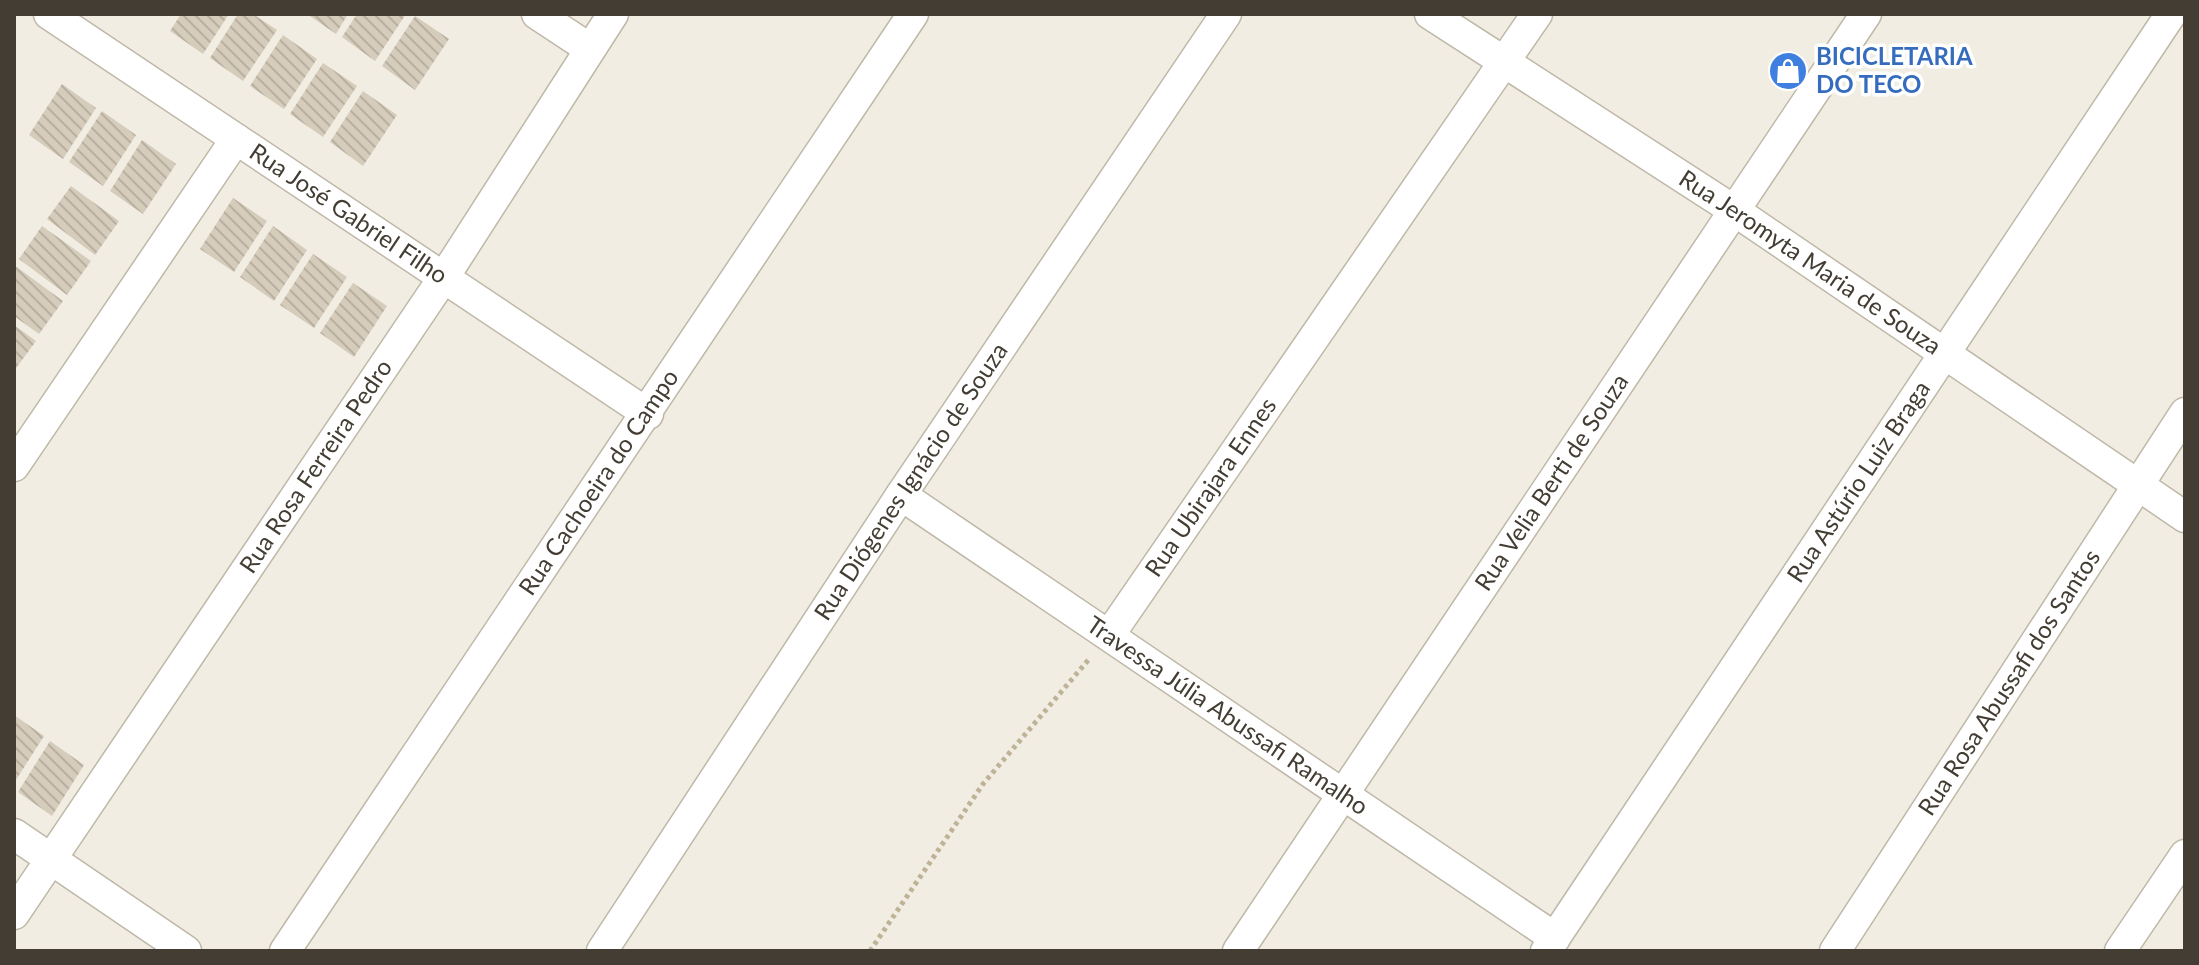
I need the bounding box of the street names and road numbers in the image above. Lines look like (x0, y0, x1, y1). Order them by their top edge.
street label: Rua José Gabriel Filho (245, 136, 454, 289)
street label: Rua Jeromyta Maria de Souza (1674, 163, 1947, 360)
street label: Rua Diógenes Ignácio de Souza (807, 337, 1013, 625)
street label: Rua Rosa Ferreira Pedro (233, 353, 397, 578)
street label: Rua Cachoeira do Campo (512, 363, 684, 600)
street label: Rua Velia Berti de Souza (1468, 368, 1634, 595)
street label: Rua Astúrio Luiz Braga (1780, 375, 1935, 587)
street label: Rua Ubirajara Ennes (1138, 391, 1281, 582)
street label: Rua Rosa Abussafi dos Santos (1911, 544, 2105, 820)
street label: Travessa Júlia Abussafi Ramalho (1082, 609, 1374, 820)

